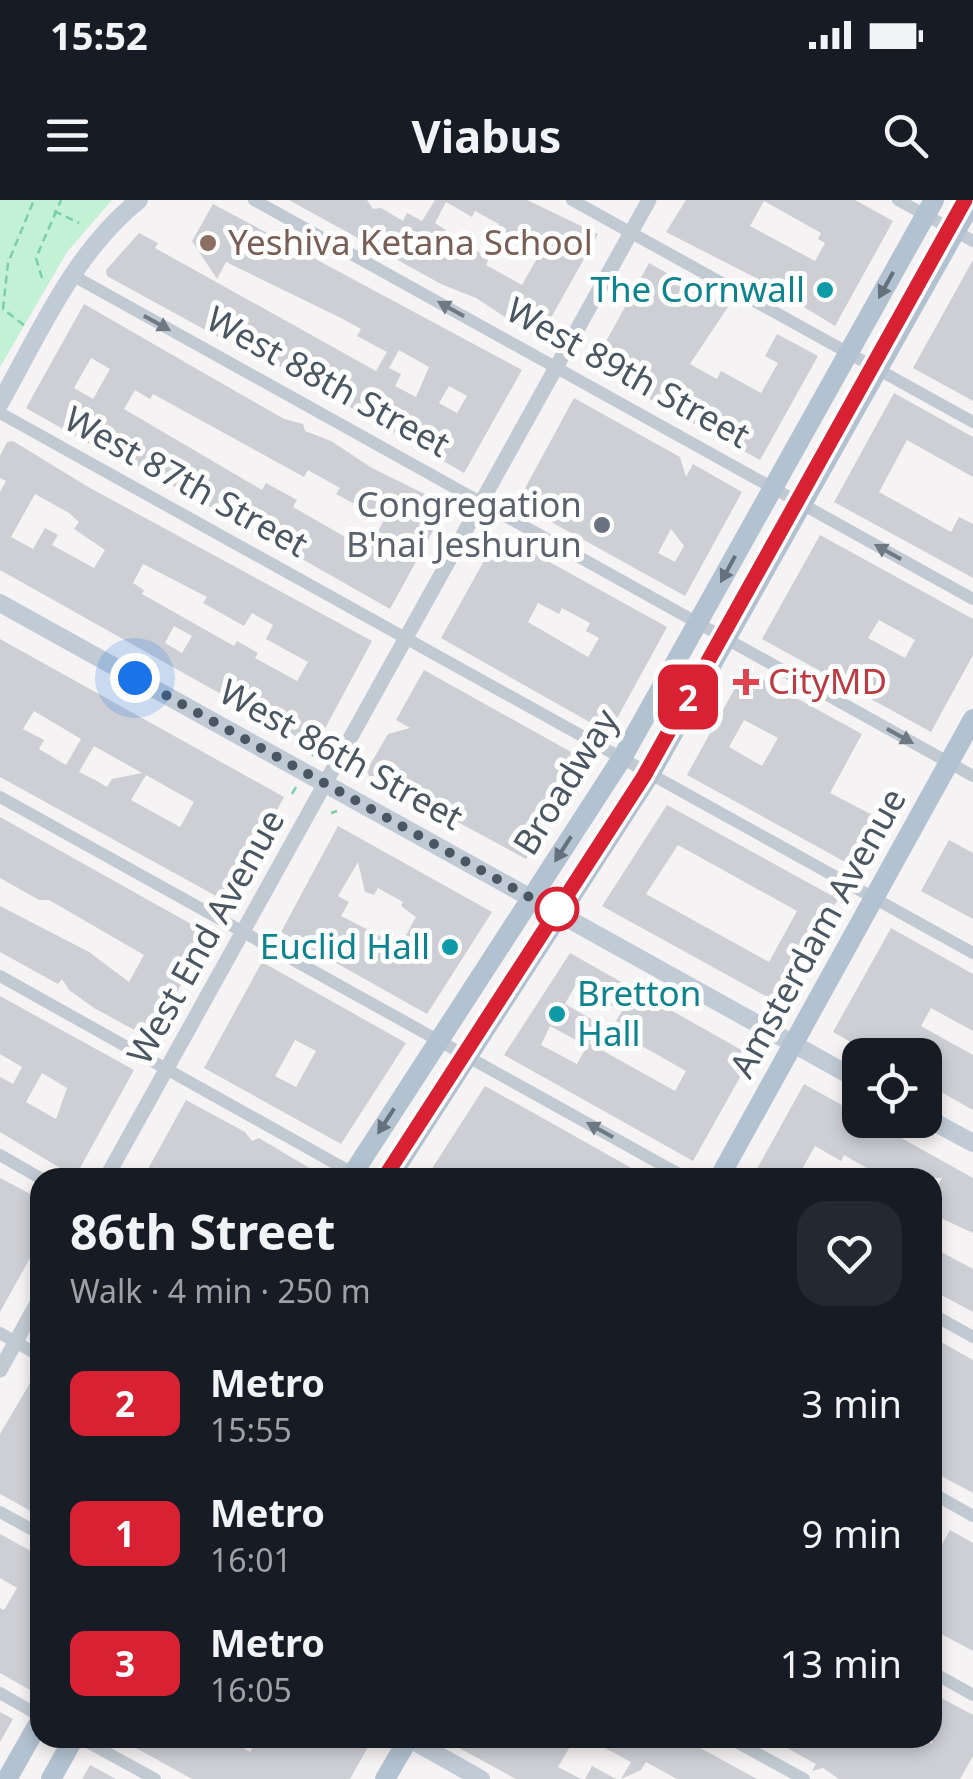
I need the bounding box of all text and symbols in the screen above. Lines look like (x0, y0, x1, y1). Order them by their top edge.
text: 15:52 (50, 9, 148, 61)
text: Viabus (412, 105, 561, 166)
icon: menu (40, 108, 95, 163)
icon: search (878, 108, 933, 163)
place label: Yeshiva Ketana School (228, 218, 593, 265)
marker: Yeshiva Ketana School (197, 232, 219, 254)
place label: The Cornwall (590, 265, 805, 312)
one-way arrow (878, 271, 896, 299)
marker: The Cornwall (814, 279, 836, 301)
street label: West 89th Street (499, 285, 759, 458)
street label: West 88th Street (199, 294, 459, 467)
one-way arrow (437, 300, 465, 318)
one-way arrow (143, 314, 172, 331)
street label: West 87th Street (57, 394, 317, 567)
place label: Congregation B'nai Jeshurun (346, 480, 582, 567)
marker: Congregation B'nai Jeshurun (591, 514, 613, 536)
one-way arrow (873, 543, 902, 560)
one-way arrow (720, 555, 738, 583)
your location (110, 653, 160, 703)
place label: CityMD (768, 657, 887, 704)
line badge: 2 (656, 664, 720, 730)
street label: West 86th Street (212, 667, 472, 840)
marker: CityMD (733, 669, 759, 695)
text: 2 (678, 674, 698, 721)
street label: Broadway (501, 699, 628, 863)
one-way arrow (886, 726, 914, 744)
street label: Amsterdam Avenue (718, 779, 916, 1085)
street label: West End Avenue (115, 800, 294, 1072)
one-way arrow (554, 835, 572, 862)
unlabelled marker (536, 888, 578, 930)
place label: Euclid Hall (260, 922, 430, 969)
marker: Euclid Hall (439, 936, 461, 958)
place label: Bretton Hall (577, 969, 701, 1056)
marker: Bretton Hall (546, 1003, 568, 1025)
map controls (842, 1038, 942, 1138)
button: locate (842, 1038, 942, 1138)
one-way arrow (377, 1108, 395, 1135)
one-way arrow (586, 1122, 615, 1139)
text: 86th Street (70, 1199, 335, 1264)
button: heart (797, 1201, 902, 1306)
text: Walk · 4 min · 250 m (70, 1269, 371, 1312)
text: Metro (210, 1356, 325, 1408)
text: 3 min (802, 1377, 902, 1429)
text: 2 (115, 1380, 135, 1427)
text: 15:55 (210, 1408, 292, 1451)
text: Metro (210, 1486, 325, 1538)
text: 9 min (802, 1507, 902, 1559)
text: 1 (115, 1510, 135, 1557)
text: 16:01 (210, 1538, 292, 1581)
text: Metro (210, 1616, 325, 1668)
text: 13 min (780, 1637, 902, 1689)
text: 3 (115, 1640, 135, 1687)
text: 16:05 (210, 1668, 292, 1711)

